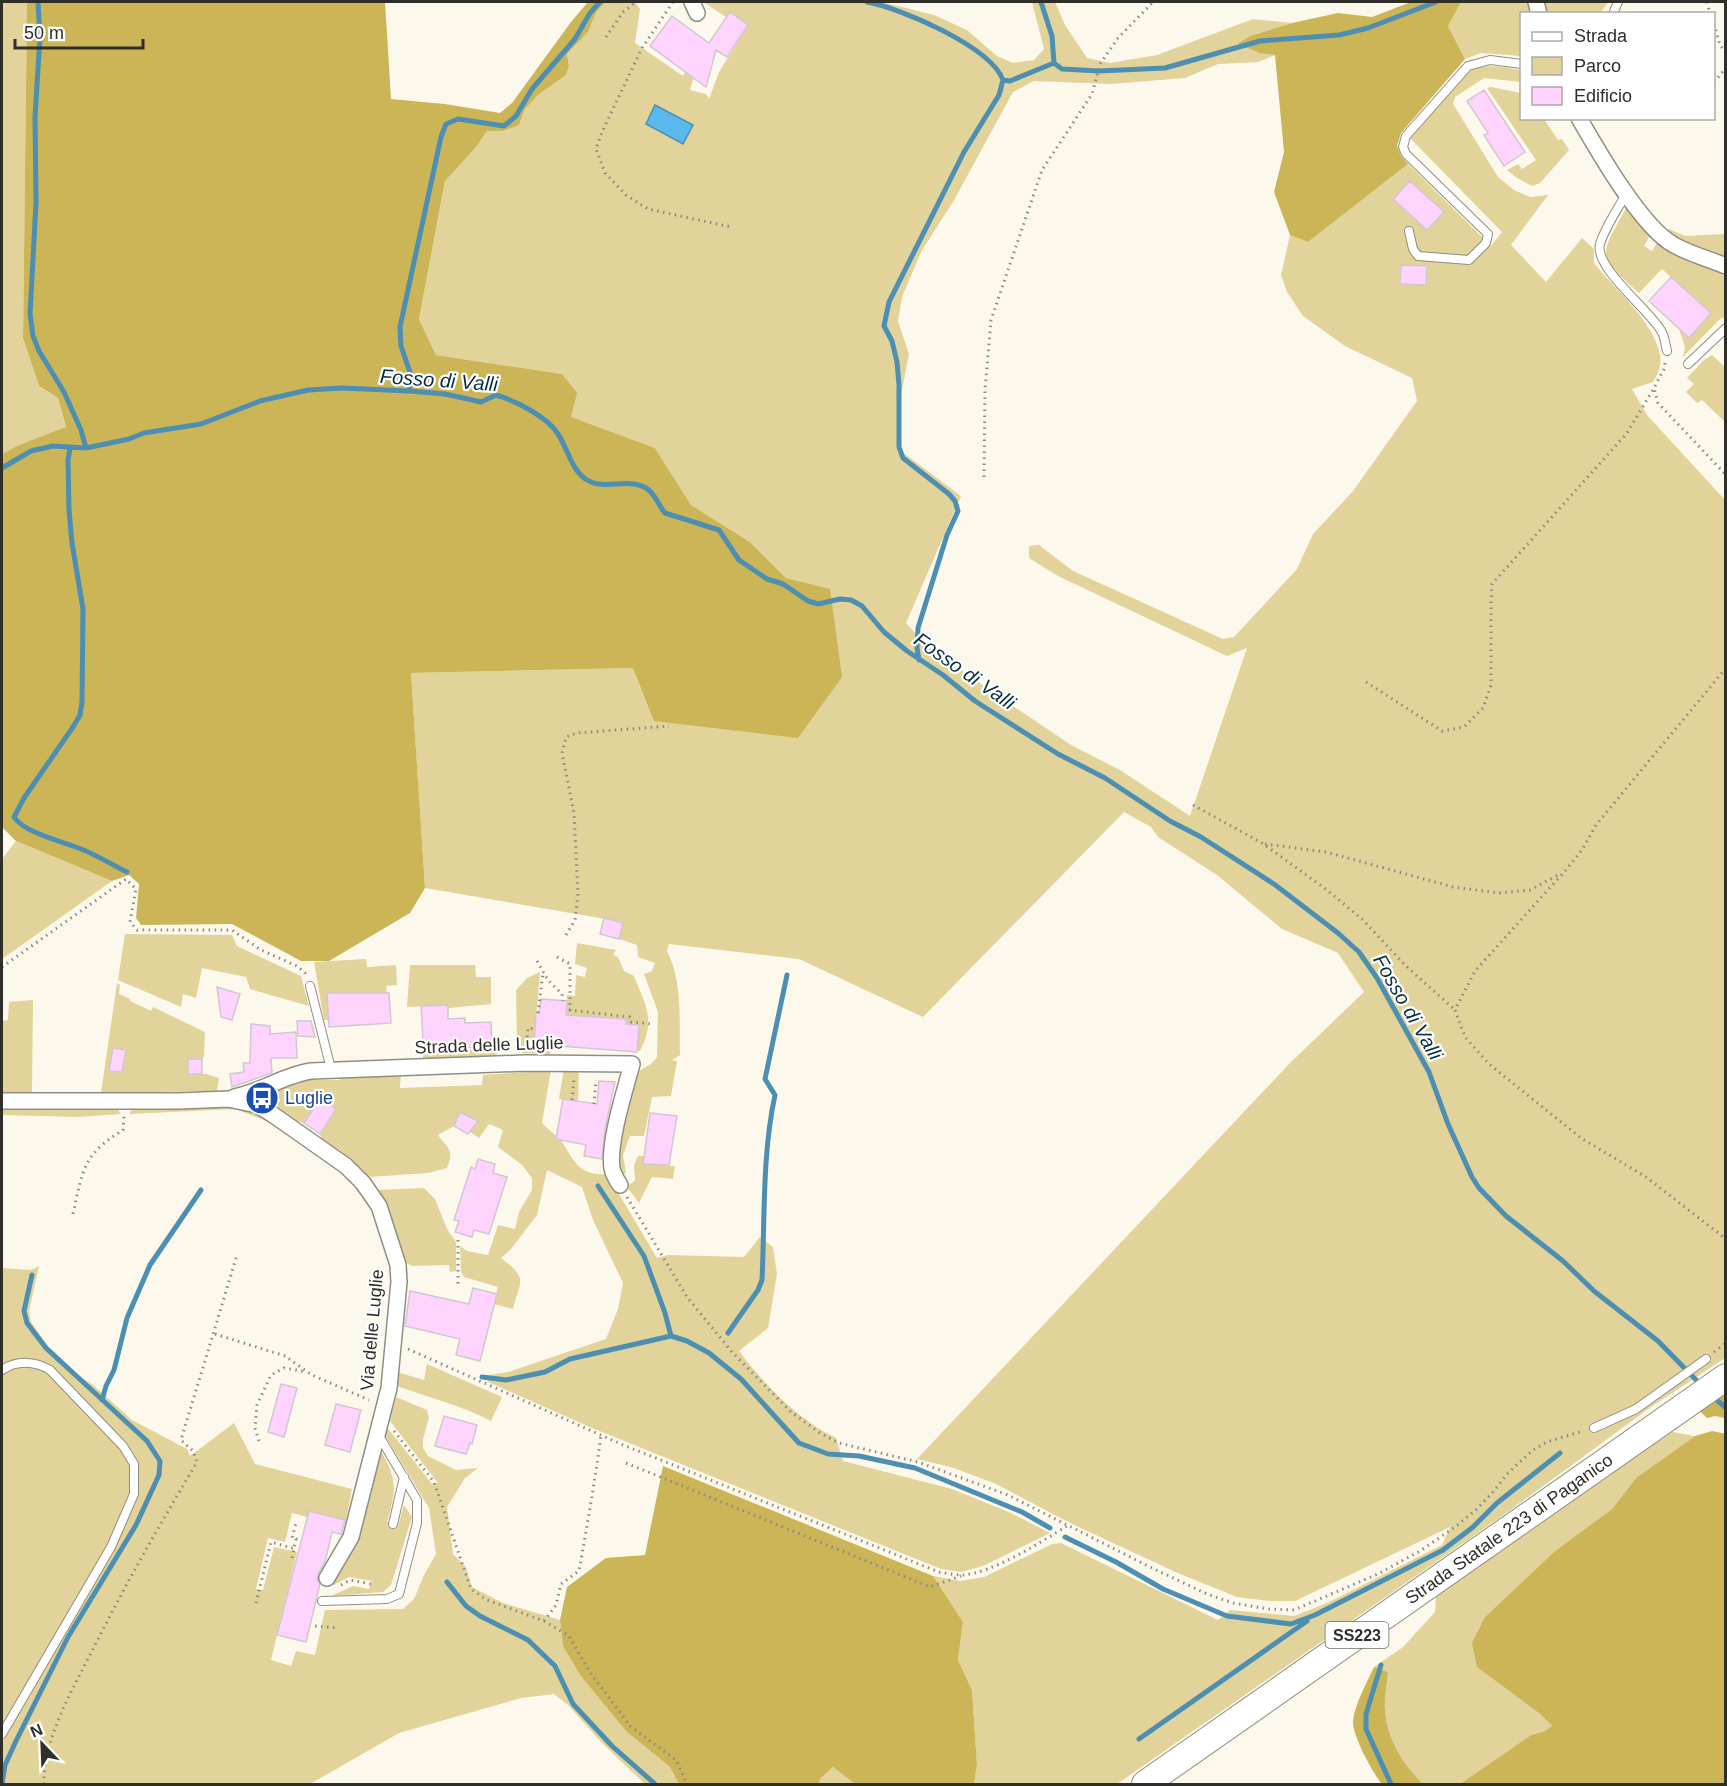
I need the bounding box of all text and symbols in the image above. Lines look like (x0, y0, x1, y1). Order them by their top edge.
scale bar (15, 12, 142, 50)
legend (1520, 12, 1715, 120)
text: 50 m (24, 23, 64, 43)
text: Strada (1574, 26, 1628, 46)
text: Parco (1574, 56, 1621, 76)
text: Edificio (1574, 86, 1632, 106)
water label: Fosso di Valli (379, 365, 499, 395)
water label: Fosso di Valli (910, 628, 1020, 714)
water label: Fosso di Valli (1369, 950, 1447, 1064)
street label: Strada delle Luglie (414, 1032, 564, 1058)
bus stop icon: Luglie (244, 1080, 280, 1116)
place label: Luglie (285, 1088, 333, 1108)
street label: Via delle Luglie (357, 1268, 387, 1392)
street label: Strada Statale 223 di Paganico (1402, 1450, 1616, 1608)
road number: SS223 (1326, 1622, 1388, 1648)
north arrow (12, 1714, 72, 1774)
text: N (28, 1721, 45, 1741)

